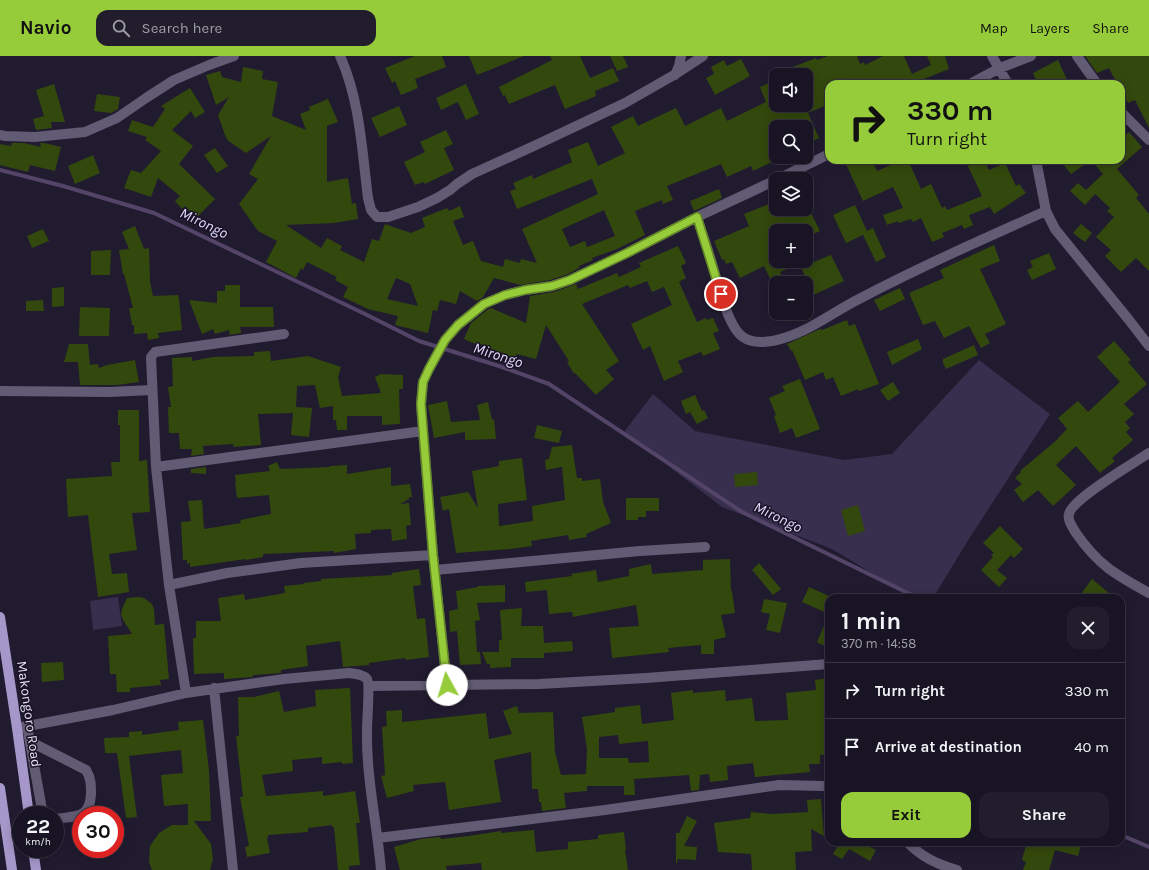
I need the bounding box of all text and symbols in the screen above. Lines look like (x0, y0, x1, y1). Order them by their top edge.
search box (96, 10, 376, 46)
text: Navio (20, 17, 72, 39)
icon: search (110, 17, 132, 39)
text: Search here (142, 19, 222, 37)
text: Map (980, 20, 1008, 37)
text: Layers (1030, 20, 1070, 37)
text: Share (1092, 20, 1129, 37)
map controls (769, 68, 813, 320)
button: sound (769, 68, 813, 112)
text: 330 m (907, 94, 993, 127)
icon: right (841, 96, 893, 148)
button: search (769, 120, 813, 164)
text: Turn right (907, 128, 987, 150)
button: layers (769, 172, 813, 216)
water label: Mirongo (177, 204, 231, 243)
button: + (769, 224, 813, 268)
button: − (769, 276, 813, 320)
pin (704, 277, 738, 311)
icon: arrive (710, 283, 732, 305)
water label: Mirongo (471, 339, 526, 372)
water label: Mirongo (751, 498, 805, 537)
text: 1 min (841, 607, 901, 635)
button: close (1067, 607, 1109, 649)
text: 370 m · 14:58 (841, 636, 916, 651)
street label: Makongoro Road (13, 660, 45, 768)
position arrow (426, 664, 468, 706)
icon: right (841, 680, 863, 702)
text: Turn right (875, 682, 945, 700)
text: 330 m (1065, 682, 1109, 700)
icon: arrive (841, 736, 863, 758)
text: Arrive at destination (875, 738, 1022, 756)
text: 40 m (1074, 738, 1109, 756)
button: Exit (841, 792, 971, 838)
button: Share (979, 792, 1109, 838)
speed limit sign: 30 (72, 806, 124, 858)
text: 22 (26, 815, 50, 838)
text: km/h (25, 836, 51, 848)

